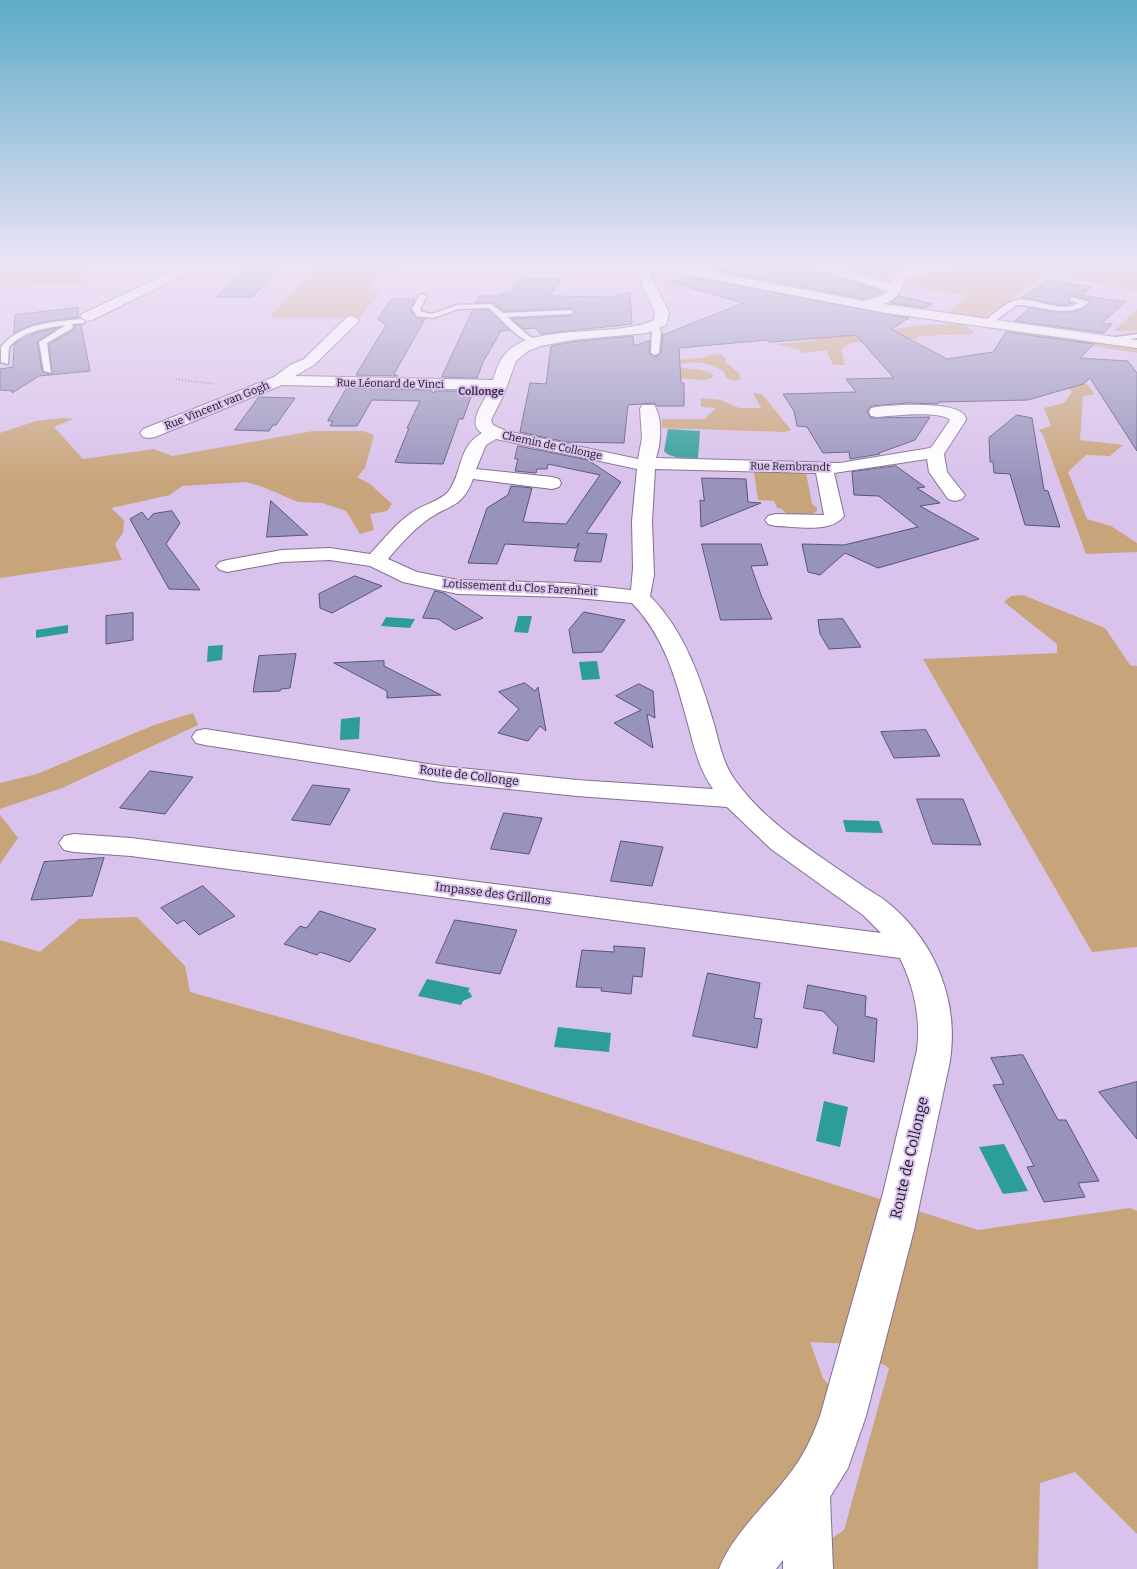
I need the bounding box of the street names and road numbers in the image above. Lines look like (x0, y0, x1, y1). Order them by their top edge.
street label: Rue Léonard de Vinci (336, 376, 444, 392)
street label: Rue Vincent van Gogh (163, 379, 271, 433)
street label: Chemin de Collonge (501, 429, 603, 463)
street label: Rue Rembrandt (750, 460, 830, 474)
street label: Lotissement du Clos Farenheit (442, 577, 598, 599)
street label: Route de Collonge (418, 763, 520, 789)
street label: Impasse des Grillons (434, 880, 552, 908)
street label: Route de Collonge (887, 1095, 933, 1221)

